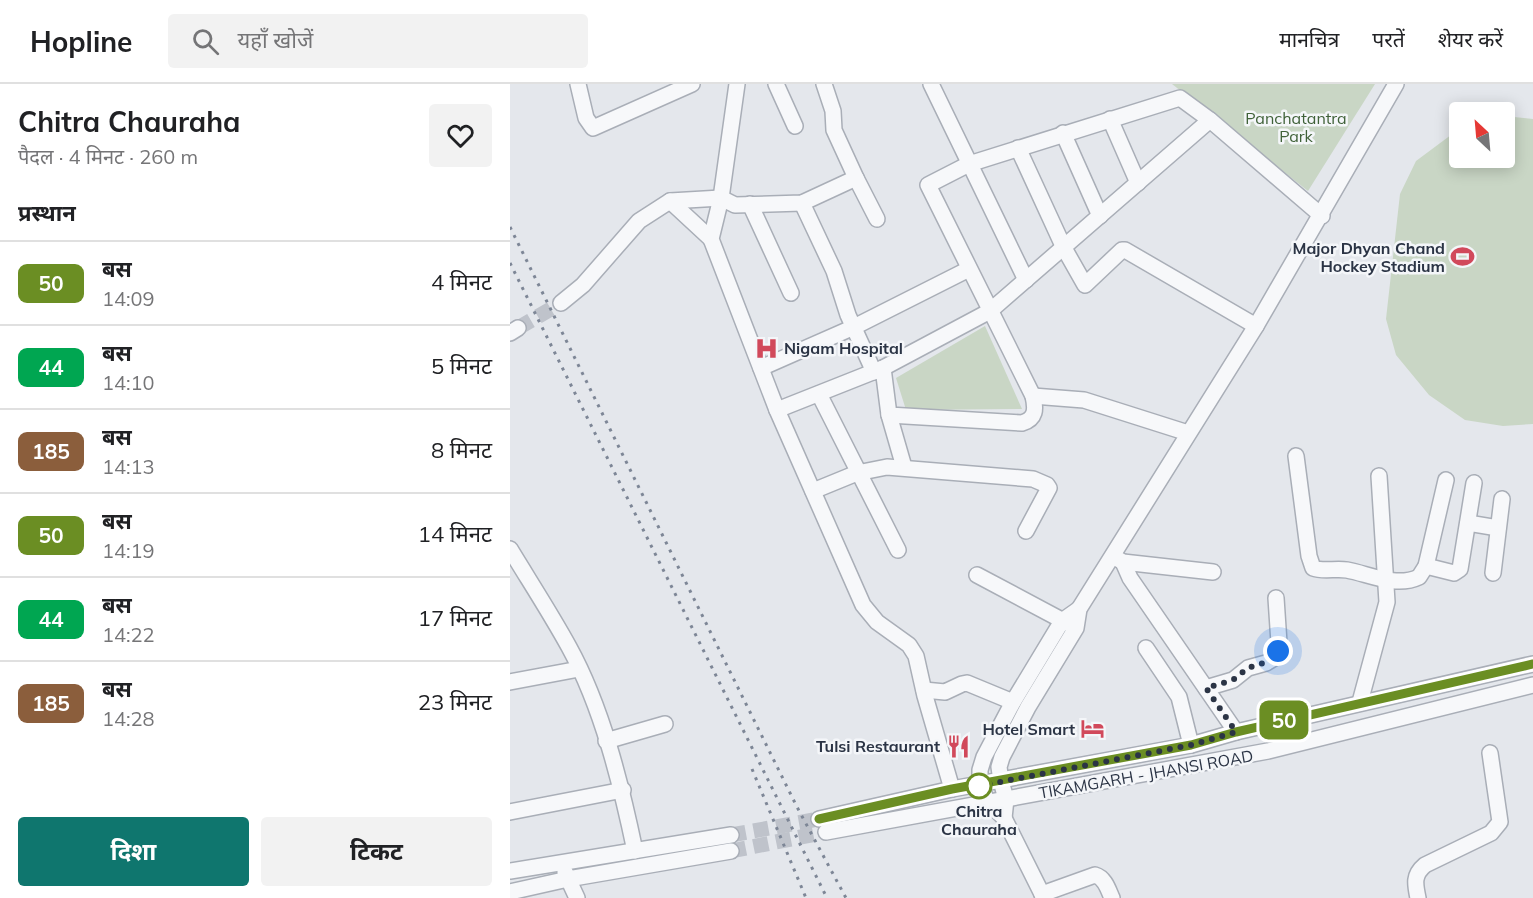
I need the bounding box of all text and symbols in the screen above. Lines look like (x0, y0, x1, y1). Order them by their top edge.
search box (168, 14, 588, 68)
text: Hopline (30, 24, 132, 59)
icon: search (189, 25, 222, 58)
text: यहाँ खोजें (237, 26, 313, 54)
text: मानचित्र (1279, 26, 1339, 52)
text: परतें (1372, 26, 1405, 52)
text: शेयर करें (1438, 26, 1503, 52)
north arrow (1449, 102, 1515, 168)
map controls (1449, 102, 1515, 168)
text: Chitra Chauraha (18, 104, 240, 139)
button: heart (429, 104, 492, 167)
park label: Panchatantra Park (1245, 108, 1347, 146)
text: पैदल · 4 मिनट · 260 m (18, 144, 198, 169)
text: प्रस्थान (18, 199, 76, 227)
place label: Major Dhyan Chand Hockey Stadium (1293, 238, 1445, 276)
sports icon: Major Dhyan Chand Hockey Stadium (1450, 244, 1476, 270)
text: बस (102, 255, 132, 283)
text: 4 मिनट (431, 268, 492, 296)
text: 50 (38, 270, 64, 296)
text: 14:09 (102, 286, 155, 311)
hospital icon: Nigam Hospital (753, 335, 779, 361)
place label: Nigam Hospital (784, 338, 903, 358)
text: बस (102, 339, 132, 367)
text: 5 मिनट (431, 352, 492, 380)
text: 44 (38, 354, 64, 380)
text: 14:10 (102, 370, 155, 395)
text: बस (102, 423, 132, 451)
text: 8 मिनट (431, 436, 492, 464)
text: 185 (32, 438, 70, 464)
text: 14:13 (102, 454, 155, 479)
text: बस (102, 507, 132, 535)
text: 14 मिनट (418, 520, 492, 548)
text: 50 (38, 522, 64, 548)
text: 14:19 (102, 538, 155, 563)
text: बस (102, 591, 132, 619)
text: 17 मिनट (418, 604, 492, 632)
text: 44 (38, 606, 64, 632)
text: 14:22 (102, 622, 155, 647)
your location (1263, 636, 1293, 666)
text: बस (102, 675, 132, 703)
text: 23 मिनट (418, 688, 492, 716)
text: 185 (32, 690, 70, 716)
line badge: 50 (1257, 700, 1311, 740)
text: 14:28 (102, 706, 155, 731)
text: 50 (1271, 707, 1297, 733)
hotel icon: Hotel Smart (1080, 716, 1106, 742)
place label: Hotel Smart (982, 719, 1075, 739)
restaurant icon: Tulsi Restaurant (945, 733, 971, 759)
place label: Tulsi Restaurant (816, 736, 940, 756)
street label: TIKAMGARH - JHANSI ROAD (1037, 745, 1255, 803)
marker: Chitra Chauraha (966, 773, 992, 799)
place label: Chitra Chauraha (941, 801, 1017, 839)
button: दिशा (18, 817, 249, 886)
button: टिकट (261, 817, 492, 886)

